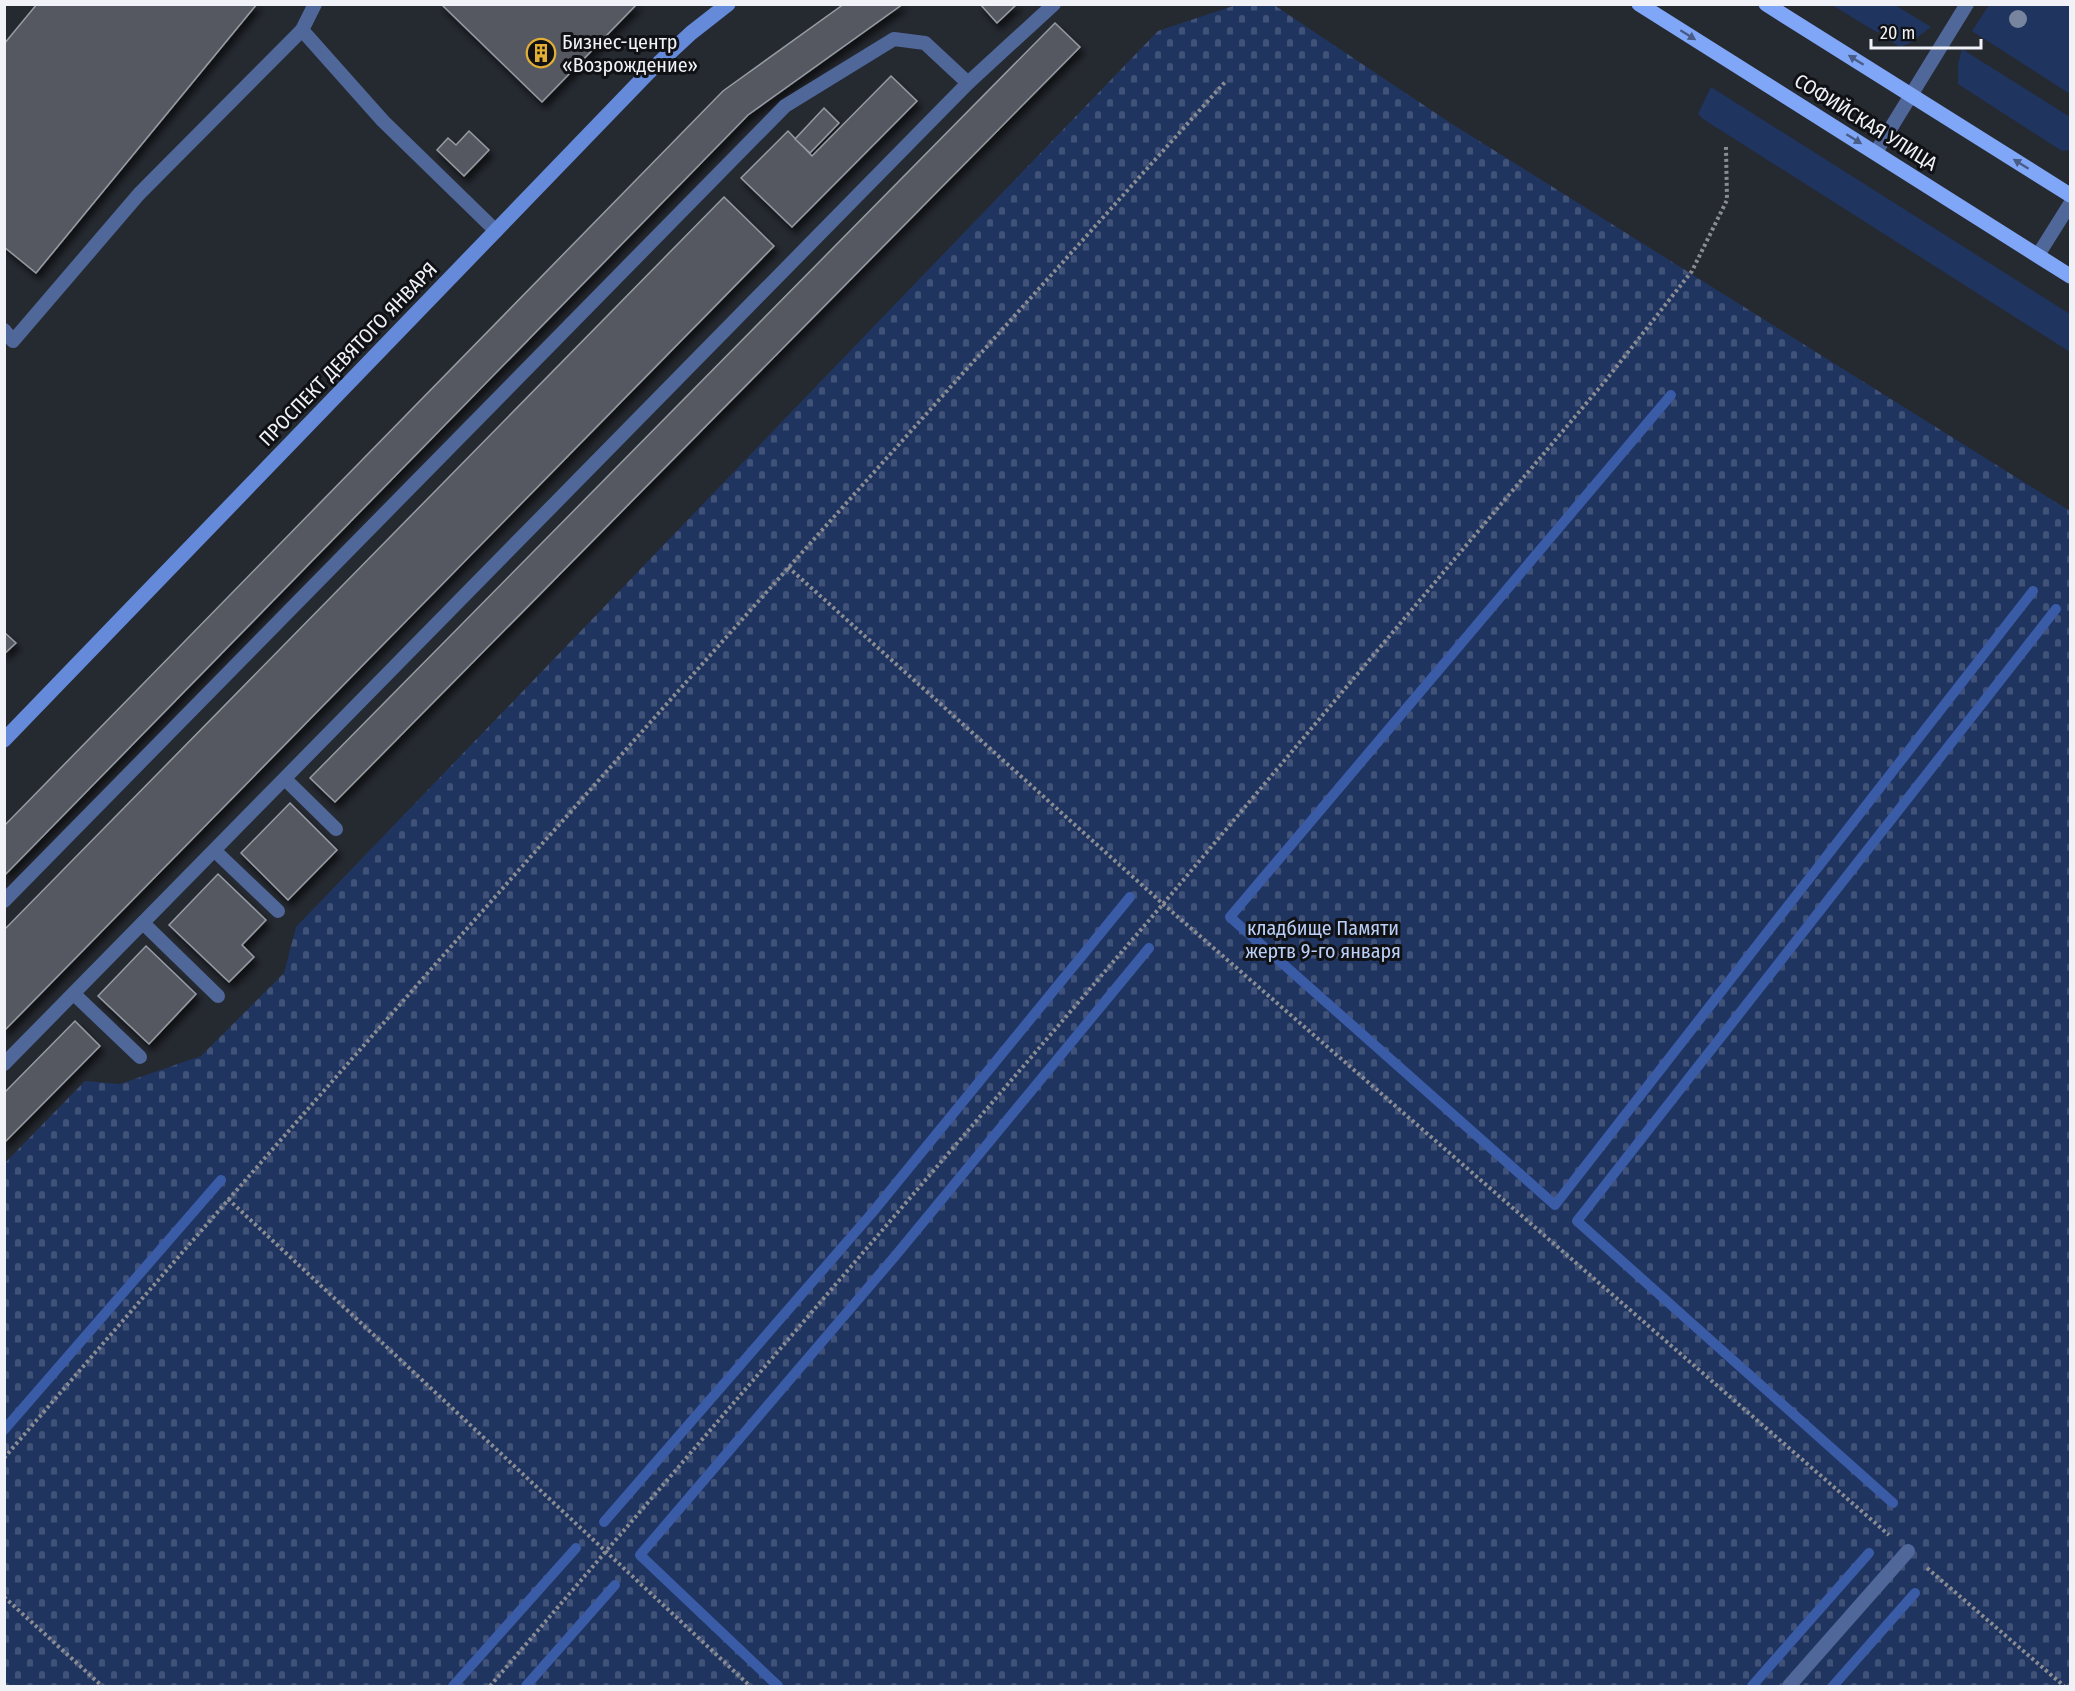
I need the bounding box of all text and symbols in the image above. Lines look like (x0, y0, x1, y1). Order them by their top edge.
scale bar (1871, 12, 1980, 50)
text: 20 m (1880, 22, 1915, 44)
place label: Бизнес-центр «Возрождение» (562, 30, 698, 77)
one-way arrow (1680, 30, 1697, 41)
building icon: Бизнес-центр «Возрождение» (525, 37, 557, 69)
one-way arrow (1848, 55, 1864, 66)
street label: СОФИЙСКАЯ УЛИЦА (1790, 68, 1942, 176)
one-way arrow (1846, 133, 1862, 144)
one-way arrow (2013, 159, 2029, 170)
street label: ПРОСПЕКТ ДЕВЯТОГО ЯНВАРЯ (254, 257, 442, 451)
park label: кладбище Памяти жертв 9-го января (1245, 916, 1401, 963)

